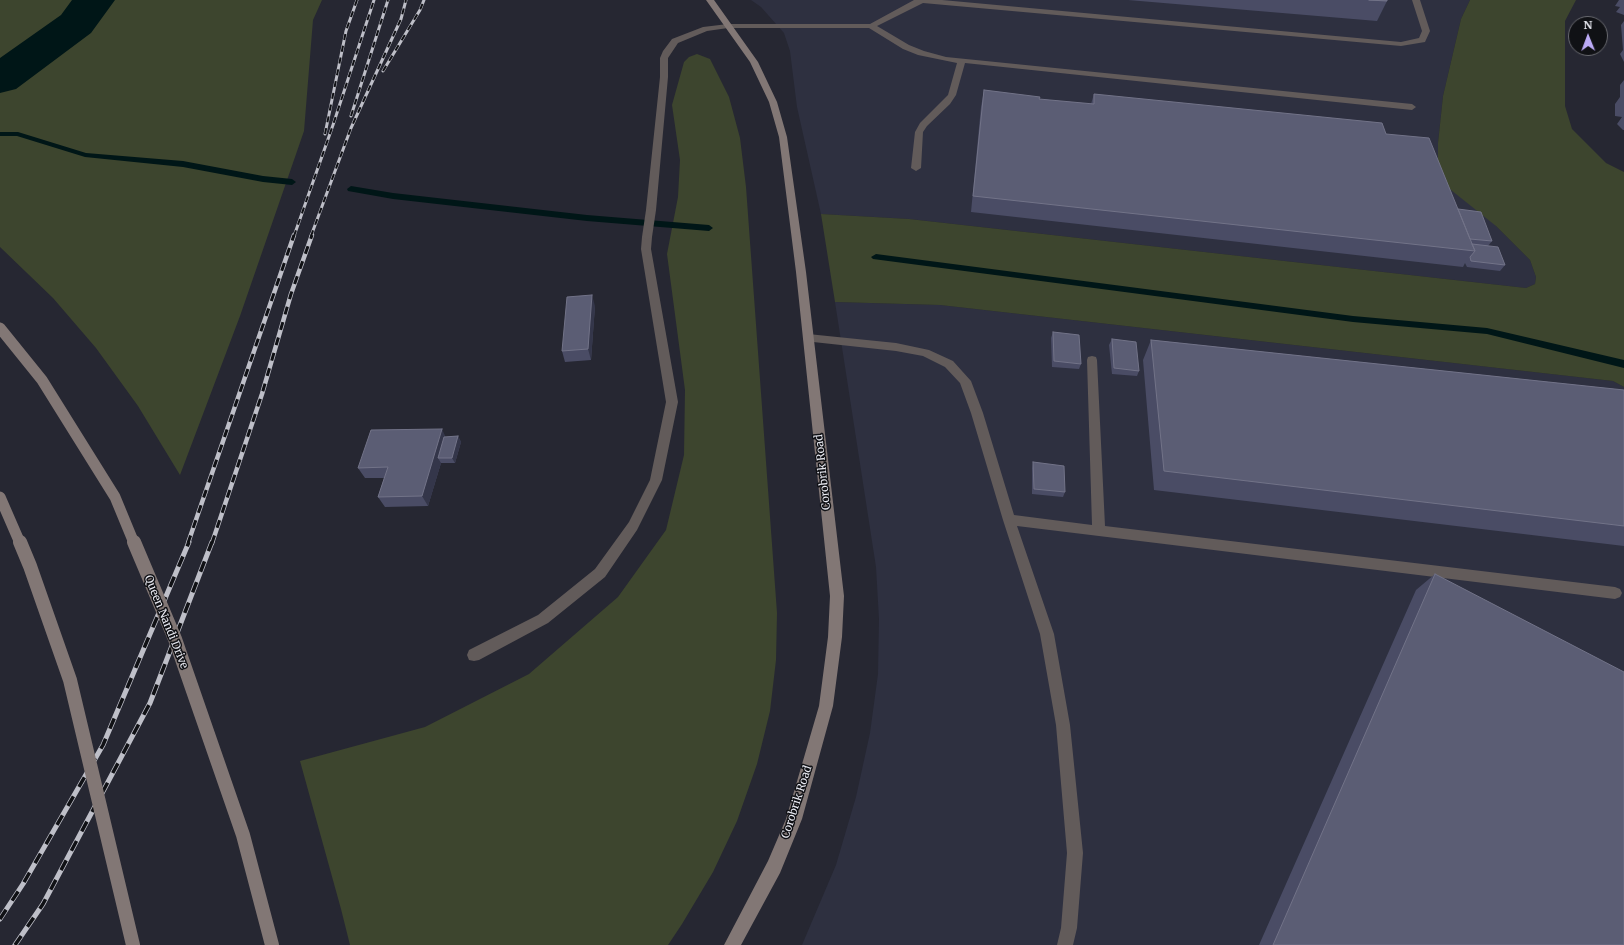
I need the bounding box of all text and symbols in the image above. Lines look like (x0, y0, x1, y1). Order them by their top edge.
north arrow (1568, 16, 1608, 56)
text: N (1583, 18, 1592, 32)
street label: Corobrik Road (812, 434, 834, 510)
street label: Queen Nandi Drive (141, 573, 191, 671)
street label: Corobrik Road (779, 764, 815, 840)

